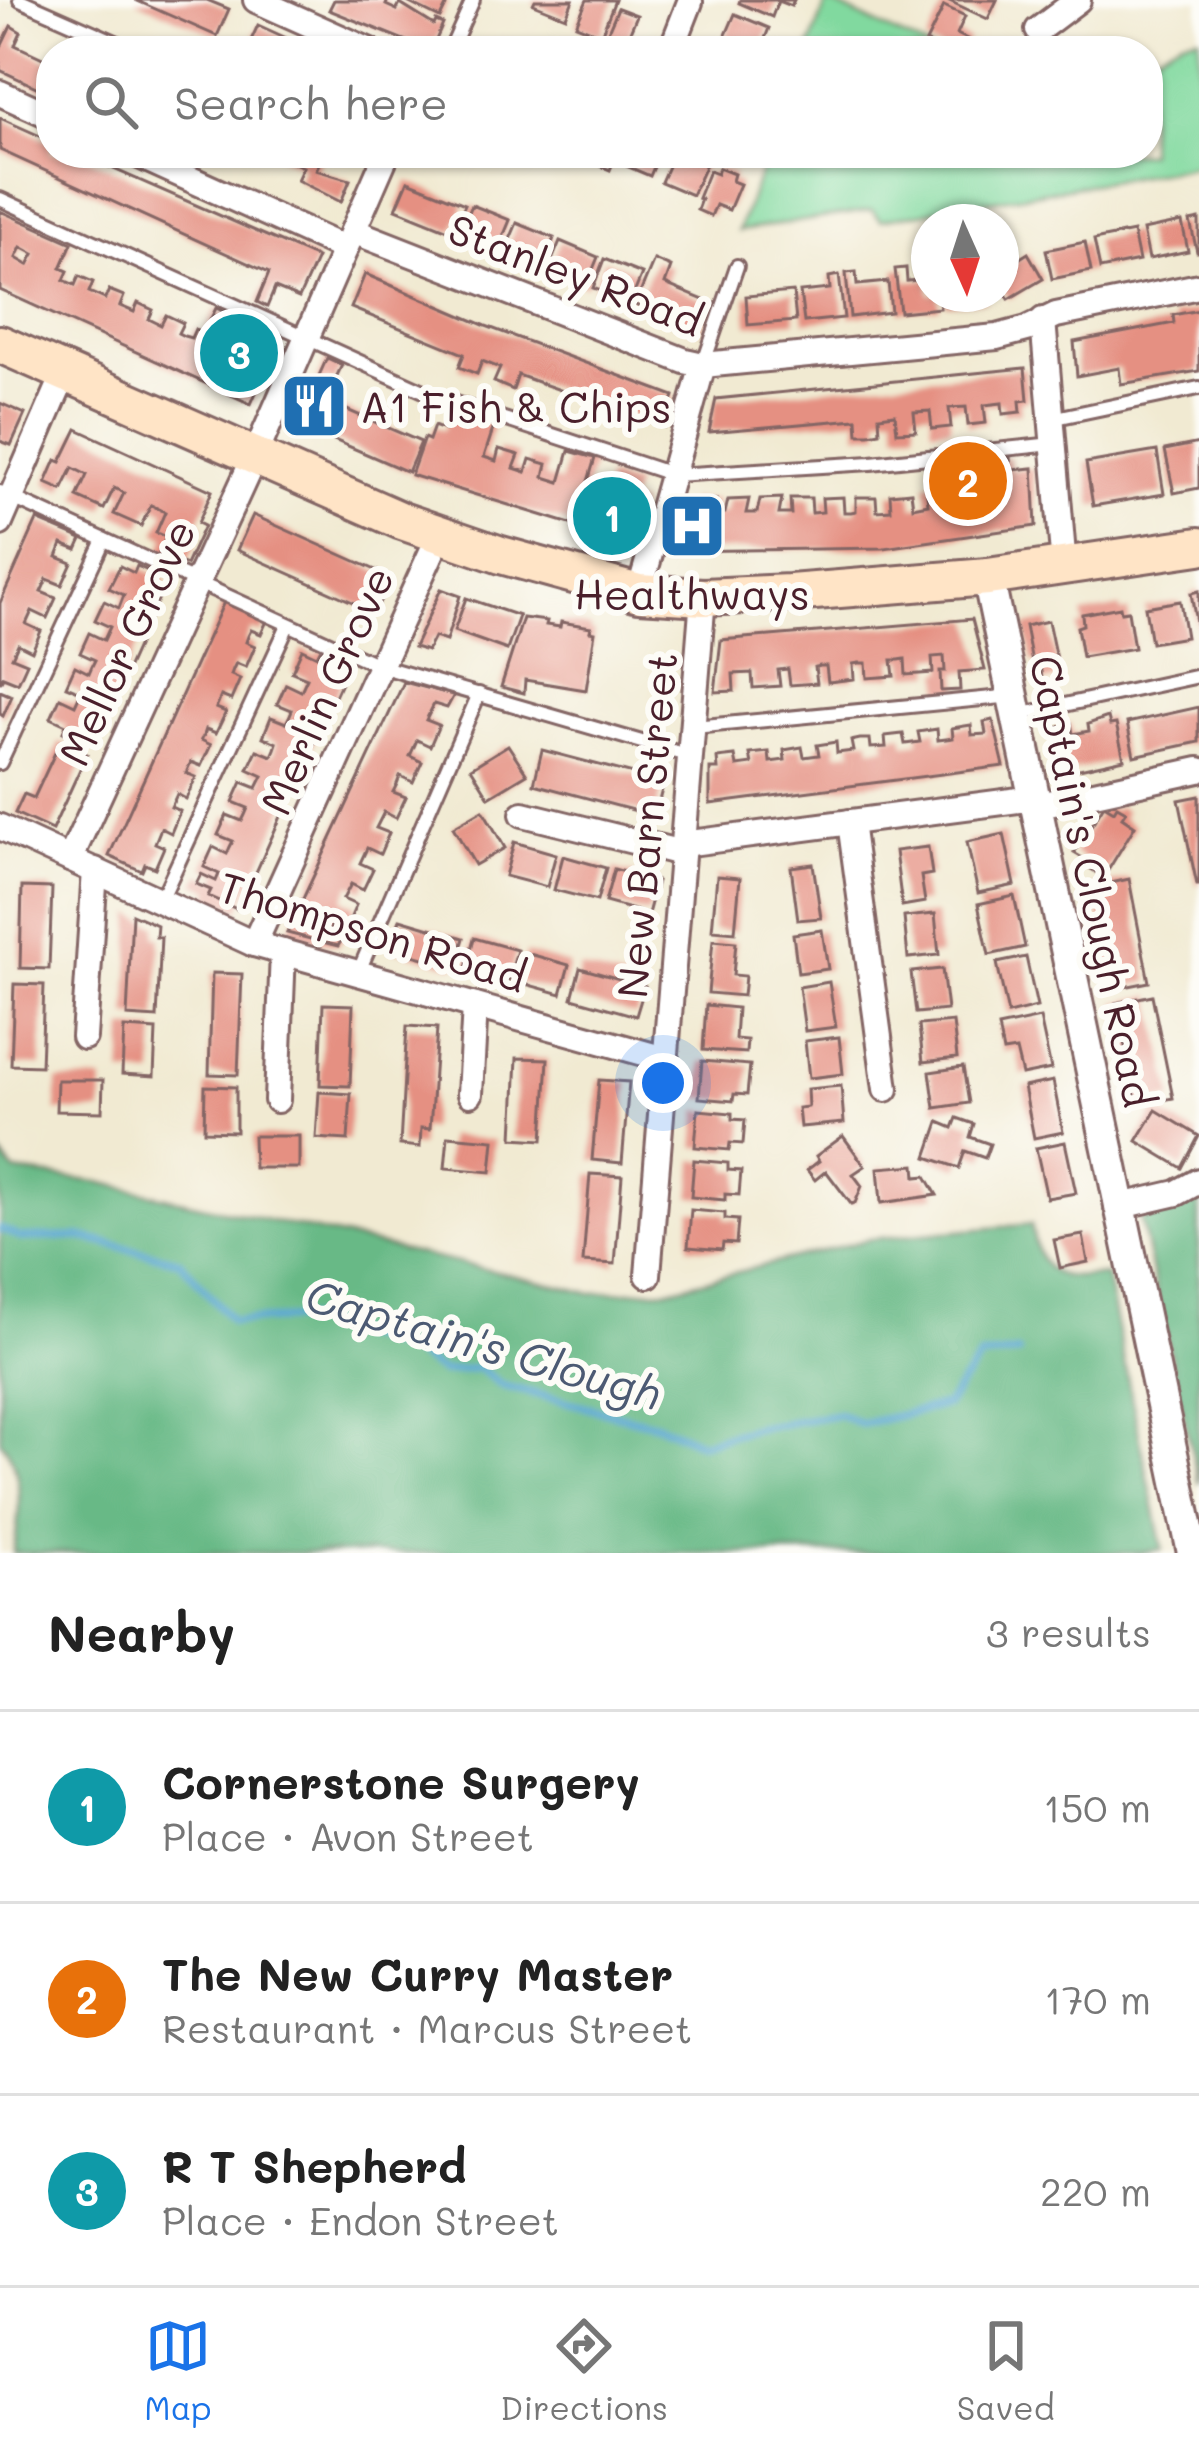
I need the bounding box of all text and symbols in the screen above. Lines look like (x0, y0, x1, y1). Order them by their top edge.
search box (36, 36, 1163, 168)
icon: search (78, 69, 144, 135)
text: Search here (174, 73, 448, 131)
street label: Stanley Road (441, 200, 711, 348)
north arrow (911, 204, 1019, 312)
pin: 3 (200, 308, 278, 398)
restaurant icon: A1 Fish & Chips (279, 371, 349, 441)
place label: A1 Fish & Chips (360, 379, 672, 434)
pin: 2 (929, 436, 1007, 526)
pin: 1 (573, 471, 651, 561)
hospital icon: Healthways (657, 491, 727, 561)
street label: Mellor Grove (45, 510, 207, 774)
street label: Merlin Grove (247, 557, 405, 823)
place label: Healthways (574, 566, 810, 621)
street label: New Barn Street (603, 650, 689, 1000)
street label: Captain's Clough Road (1018, 650, 1168, 1112)
street label: Thompson Road (213, 858, 533, 1004)
your location (633, 1053, 693, 1113)
water label: Captain's Clough (300, 1265, 668, 1421)
text: Nearby (48, 1598, 235, 1665)
text: 3 results (986, 1606, 1151, 1657)
text: Cornerstone Surgery (162, 1752, 640, 1810)
text: 1 (78, 1781, 96, 1832)
text: 150 m (1043, 1781, 1151, 1832)
text: Place · Avon Street (162, 1810, 534, 1861)
text: The New Curry Master (162, 1944, 673, 2002)
text: 2 (76, 1973, 98, 2024)
text: 170 m (1044, 1973, 1151, 2024)
text: Restaurant · Marcus Street (162, 2002, 692, 2053)
text: R T Shepherd (162, 2136, 467, 2194)
text: 3 (75, 2165, 99, 2216)
text: 220 m (1040, 2165, 1151, 2216)
text: Place · Endon Street (162, 2194, 559, 2245)
tab: Map (144, 2313, 212, 2428)
tab: Directions (500, 2313, 668, 2428)
tab: Saved (957, 2313, 1055, 2428)

